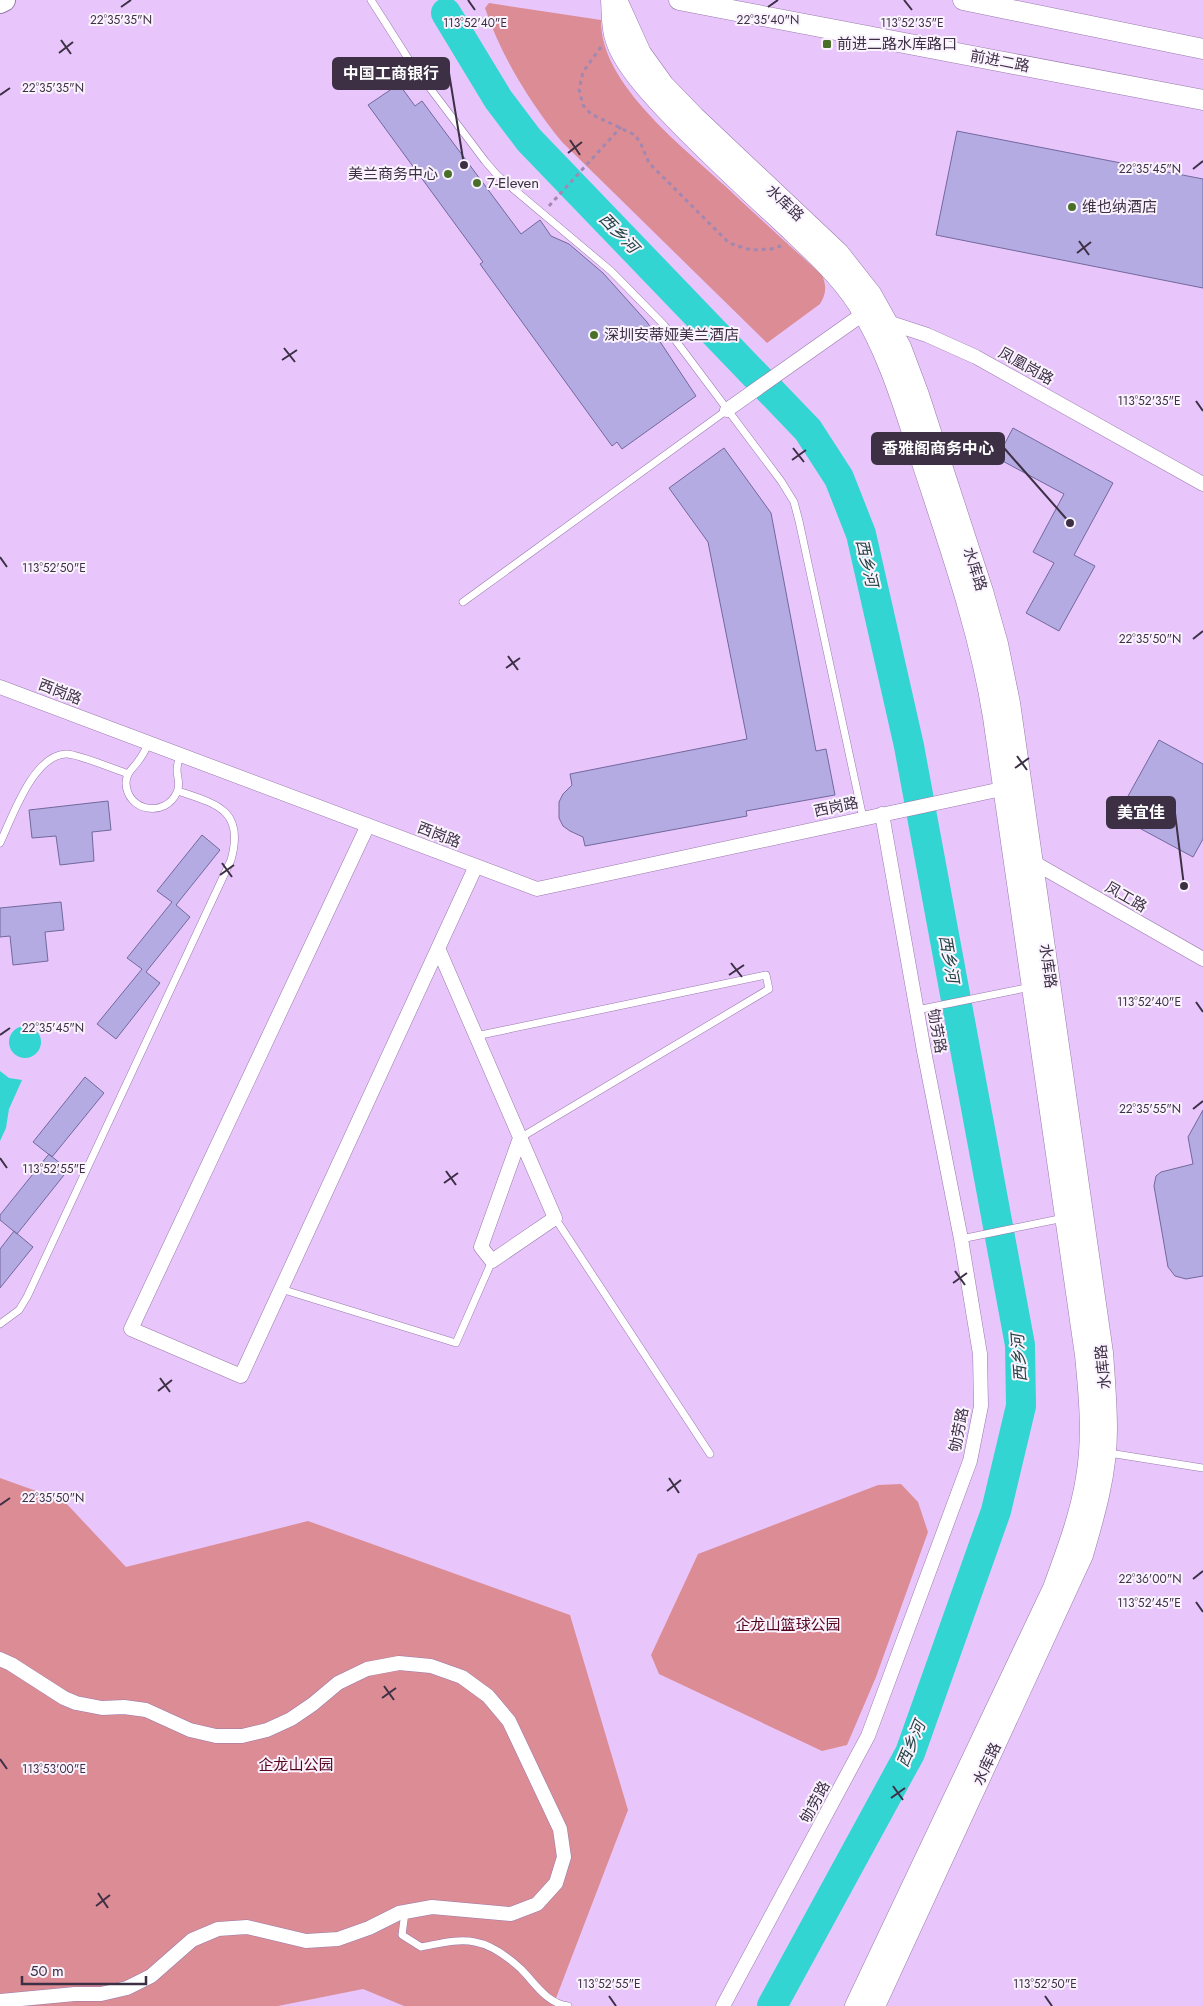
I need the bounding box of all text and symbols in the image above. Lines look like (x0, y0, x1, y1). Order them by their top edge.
text: 22°35'35"N (90, 11, 152, 29)
text: 22°35'40"N (737, 11, 799, 29)
text: 113°52'40"E (443, 14, 507, 32)
text: 113°52'35"E (880, 14, 944, 32)
place label: 前进二路水库路口 (837, 33, 957, 55)
marker: 前进二路水库路口 (821, 38, 833, 50)
street label: 前进二路 (968, 44, 1032, 78)
callout: 中国工商银行 (333, 58, 449, 89)
text: 中国工商银行 (343, 62, 439, 85)
text: 22°35'35"N (22, 79, 84, 97)
text: 22°35'45"N (1119, 160, 1181, 178)
place label: 美兰商务中心 (348, 163, 438, 185)
marker: 美兰商务中心 (442, 168, 454, 180)
place label: 7-Eleven (487, 172, 539, 194)
marker: 7-Eleven (471, 177, 483, 189)
street label: 水库路 (761, 180, 809, 226)
place label: 维也纳酒店 (1082, 196, 1157, 218)
marker: 维也纳酒店 (1066, 201, 1078, 213)
water label: 西乡河 (594, 208, 646, 260)
place label: 深圳安蒂娅美兰酒店 (604, 324, 739, 346)
marker: 深圳安蒂娅美兰酒店 (588, 329, 600, 341)
street label: 凤凰岗路 (994, 342, 1058, 390)
text: 113°52'35"E (1117, 392, 1181, 410)
callout: 香雅阁商务中心 (872, 433, 1004, 464)
text: 香雅阁商务中心 (882, 437, 994, 460)
water label: 西乡河 (850, 537, 884, 592)
street label: 水库路 (958, 544, 992, 594)
text: 113°52'50"E (22, 559, 86, 577)
text: 22°35'50"N (1119, 630, 1181, 648)
street label: 西岗路 (35, 674, 85, 710)
street label: 西岗路 (812, 792, 860, 822)
callout: 美宜佳 (1107, 797, 1175, 828)
text: 美宜佳 (1117, 801, 1165, 824)
street label: 西岗路 (414, 817, 464, 853)
street label: 凤工路 (1101, 876, 1151, 918)
water label: 西乡河 (934, 933, 965, 988)
street label: 水库路 (1034, 942, 1062, 990)
text: 113°52'40"E (1117, 993, 1181, 1011)
street label: 劬劳路 (922, 1007, 952, 1055)
text: 22°35'45"N (22, 1019, 84, 1037)
text: 22°35'55"N (1119, 1100, 1181, 1118)
text: 113°52'55"E (22, 1160, 86, 1178)
water label: 西乡河 (1006, 1330, 1032, 1383)
street label: 水库路 (1090, 1343, 1116, 1391)
street label: 劬劳路 (944, 1406, 974, 1454)
text: 22°35'50"N (22, 1489, 84, 1507)
text: 22°36'00"N (1118, 1570, 1182, 1588)
text: 113°52'45"E (1117, 1594, 1181, 1612)
park label: 企龙山篮球公园 (735, 1614, 841, 1636)
water label: 西乡河 (891, 1715, 932, 1771)
street label: 水库路 (968, 1739, 1006, 1789)
park label: 企龙山公园 (258, 1754, 334, 1776)
text: 113°53'00"E (22, 1760, 86, 1778)
street label: 劬劳路 (795, 1777, 835, 1827)
scale bar (22, 1954, 146, 1986)
text: 50 m (30, 1960, 64, 1982)
text: 113°52'55"E (577, 1975, 641, 1993)
text: 113°52'50"E (1013, 1975, 1077, 1993)

